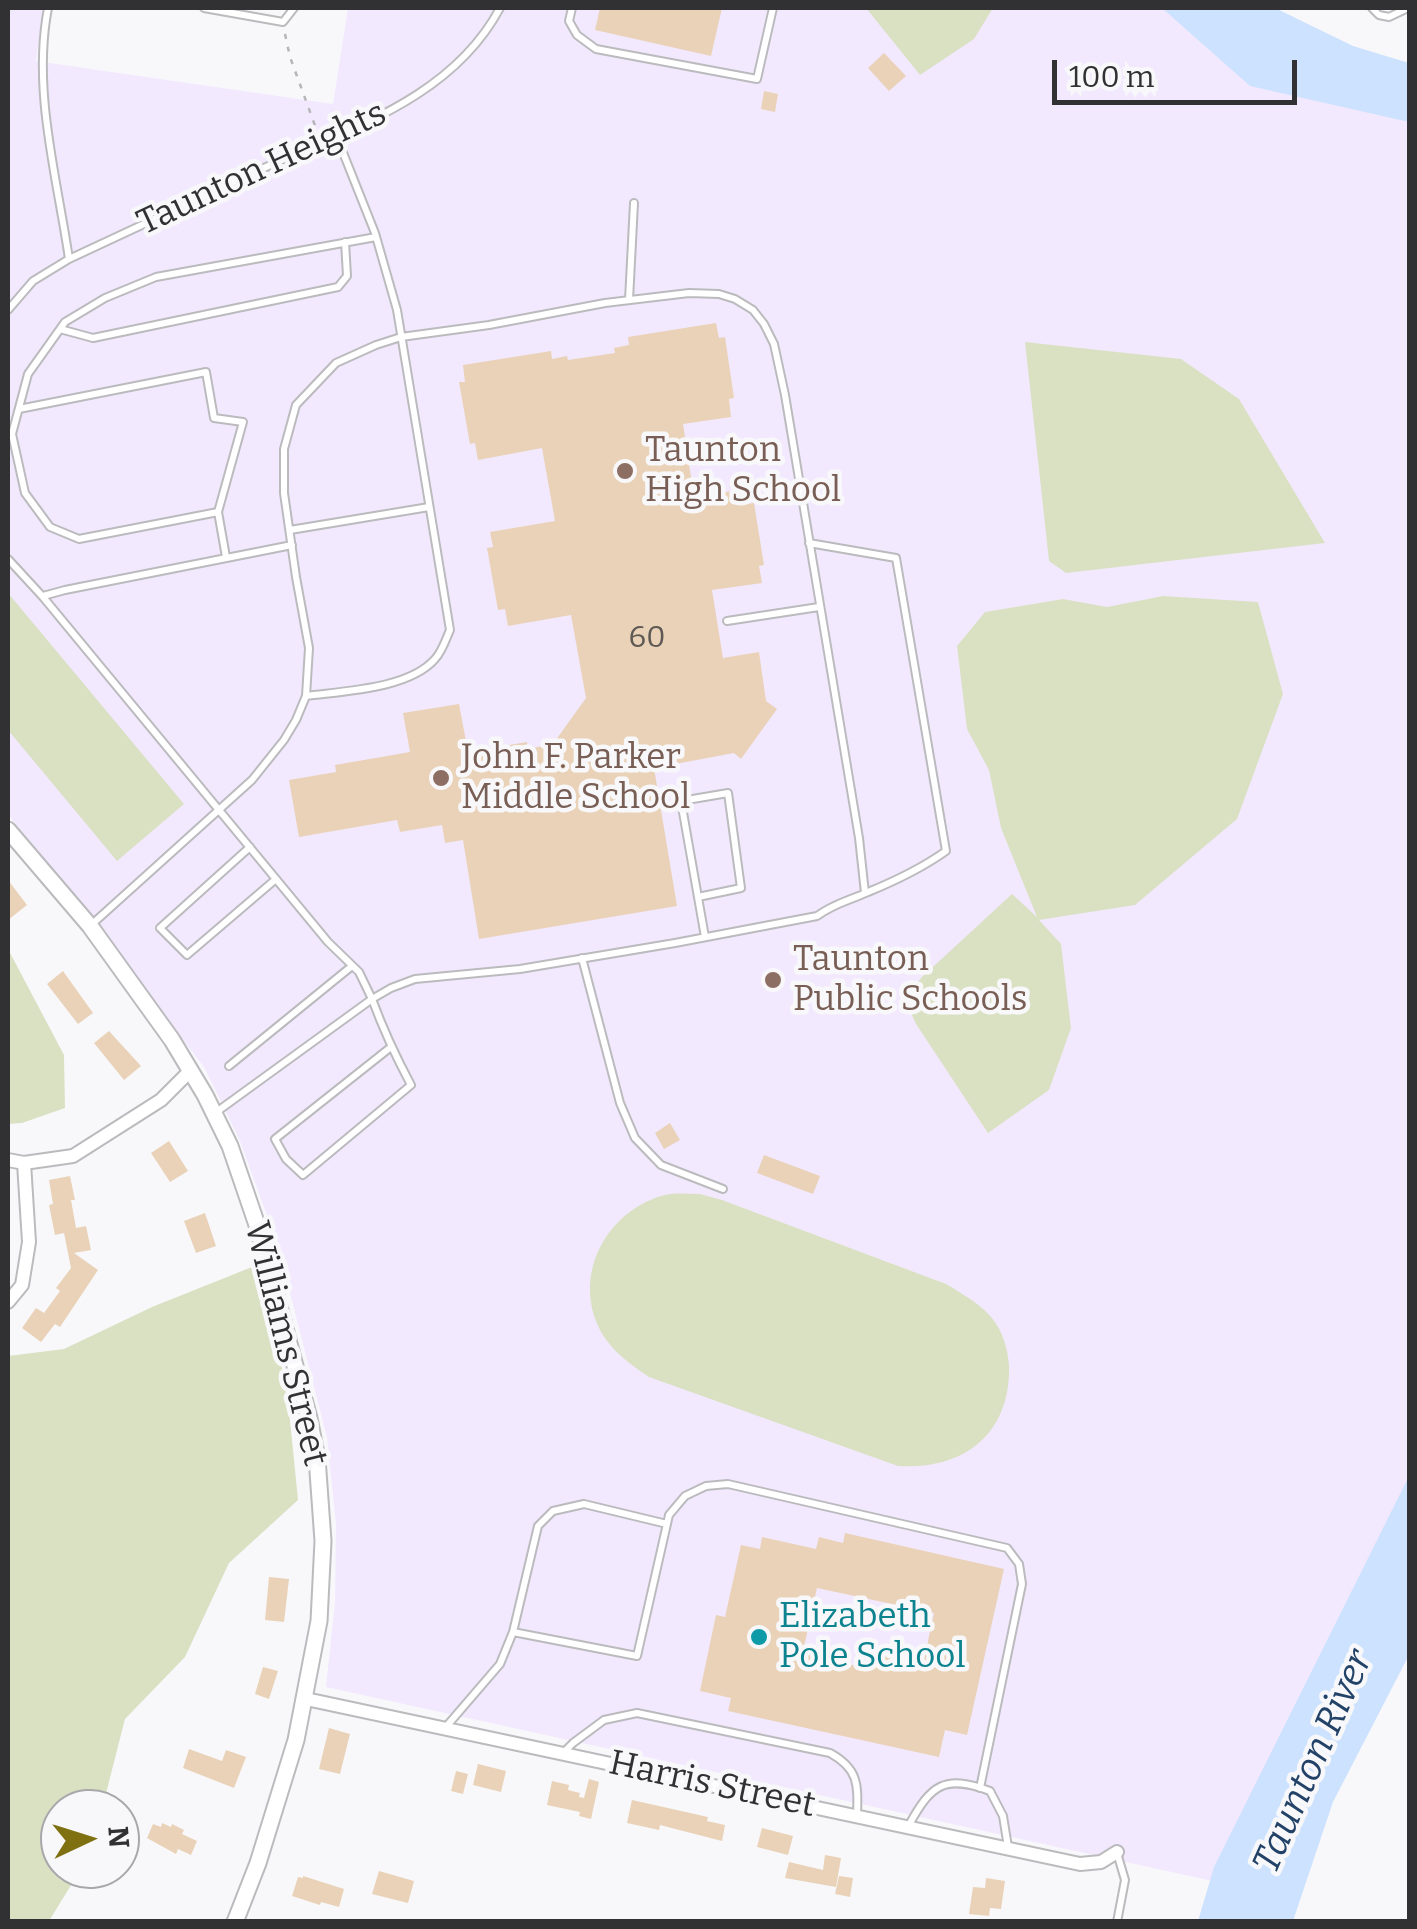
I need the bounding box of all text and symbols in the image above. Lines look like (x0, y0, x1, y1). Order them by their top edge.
scale bar (1057, 40, 1302, 102)
text: 100 m (1069, 59, 1154, 95)
street label: Taunton Heights (131, 93, 393, 245)
place label: Taunton High School (645, 430, 841, 512)
marker: Taunton High School (614, 460, 636, 482)
house number: 60 (629, 621, 665, 657)
place label: John F. Parker Middle School (461, 737, 690, 819)
marker: John F. Parker Middle School (430, 767, 452, 789)
place label: Taunton Public Schools (793, 939, 1027, 1021)
marker: Taunton Public Schools (762, 969, 784, 991)
street label: Williams Street (234, 1218, 336, 1470)
place label: Elizabeth Pole School (779, 1596, 966, 1678)
marker: Elizabeth Pole School (748, 1626, 770, 1648)
water label: Taunton River (1245, 1643, 1383, 1881)
street label: Harris Street (605, 1743, 819, 1827)
north arrow (40, 1789, 140, 1889)
text: N (101, 1825, 136, 1849)

